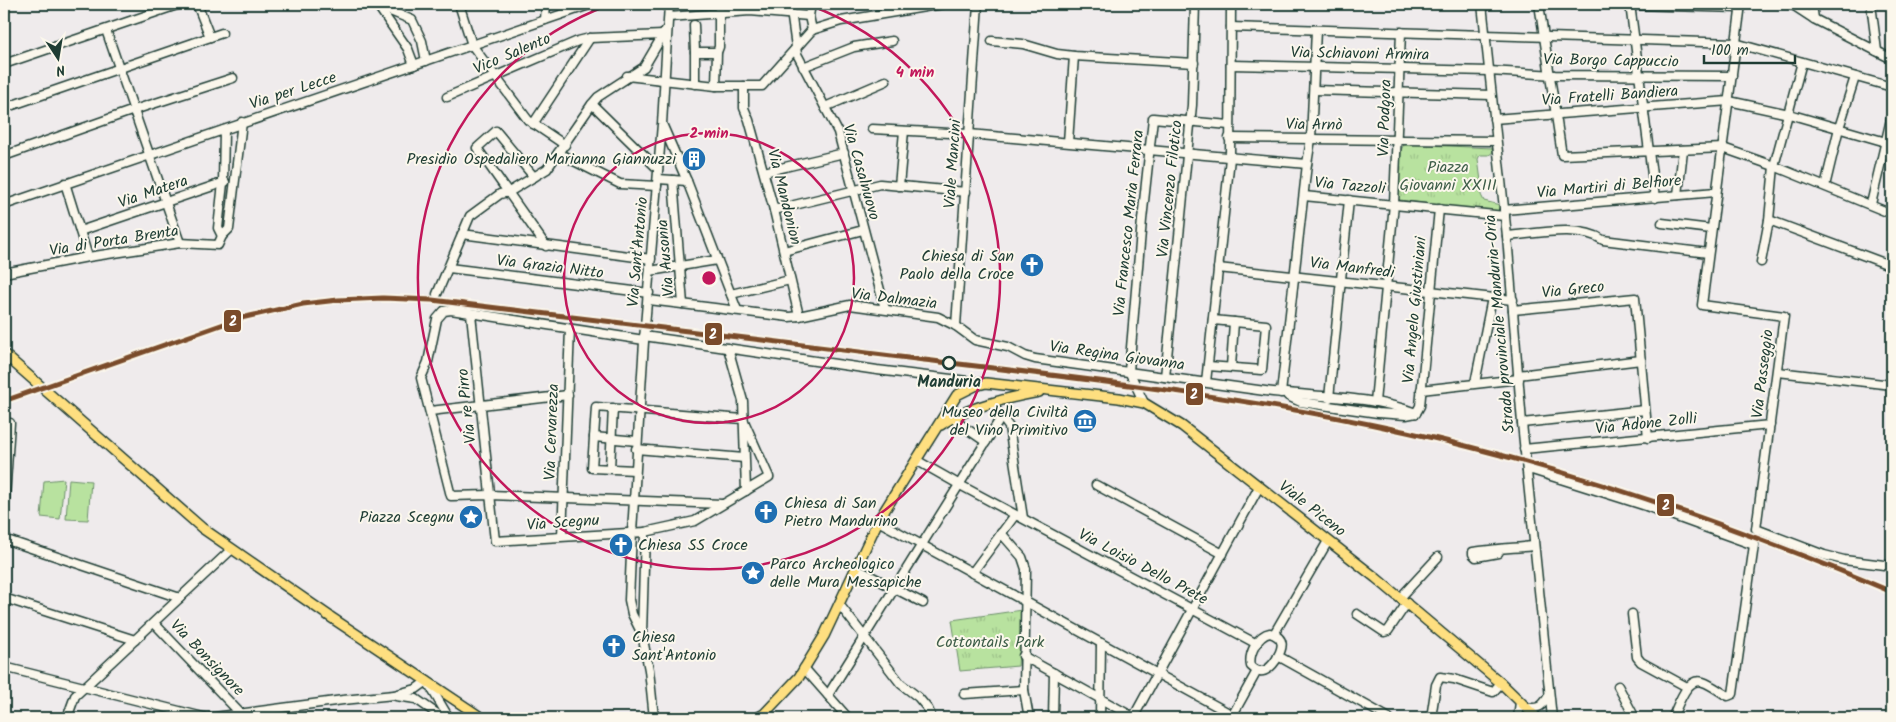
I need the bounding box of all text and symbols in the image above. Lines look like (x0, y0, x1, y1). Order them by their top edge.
street label: Vico Salento (469, 26, 555, 82)
north arrow (32, 32, 82, 82)
scale bar (1704, 32, 1795, 64)
text: 100 m (1711, 39, 1749, 63)
street label: Via Schiavoni Armira (1290, 40, 1430, 68)
street label: Via Borgo Cappuccio (1543, 47, 1679, 75)
text: N (54, 58, 67, 81)
text: 4 min (896, 61, 934, 85)
street label: Via per Lecce (246, 65, 340, 117)
street label: Via Podgora (1371, 79, 1399, 157)
street label: Via Fratelli Bandiera (1541, 79, 1679, 113)
street label: Via Arnò (1285, 112, 1343, 138)
street label: Viale Mancini (937, 117, 969, 209)
street label: Via Vincenzo Filotico (1150, 119, 1190, 259)
street label: Via Casalnuovo (835, 121, 887, 223)
text: 2 min (689, 122, 729, 146)
street label: Via Francesco Maria Ferrara (1107, 128, 1151, 318)
building icon: Presidio Ospedaliero Marianna Giannuzzi (681, 146, 707, 172)
street label: Via Mandonion (760, 146, 808, 248)
place label: Presidio Ospedaliero Marianna Giannuzzi (406, 147, 677, 172)
park label: Piazza Giovanni XXIII (1399, 155, 1497, 198)
street label: Via Matera (115, 168, 191, 216)
street label: Via Martiri di Belfiore (1536, 168, 1682, 206)
street label: Via Tazzoli (1313, 170, 1388, 202)
street label: Via Sant'Antonio (621, 196, 655, 308)
street label: Strada provinciale Manduria-Oria (1478, 214, 1522, 434)
street label: Via di Porta Brenta (47, 218, 181, 264)
street label: Via Ausonia (650, 218, 682, 298)
street label: Via Angelo Giustiniani (1396, 234, 1434, 384)
place label: Chiesa di San Paolo della Croce (900, 244, 1014, 287)
street label: Via Grazia Nitto (495, 248, 605, 286)
street label: Via Manfredi (1308, 250, 1397, 286)
church icon: Chiesa di San Paolo della Croce (1019, 252, 1045, 278)
centre of rings (700, 269, 718, 287)
street label: Via Greco (1540, 274, 1606, 306)
street label: Via Dalmazia (850, 281, 938, 317)
line badge: 2 (223, 309, 242, 333)
text: 2 (229, 311, 237, 333)
line badge: 2 (704, 322, 723, 346)
text: 2 (709, 324, 717, 346)
street label: Via Passeggio (1745, 328, 1781, 420)
street label: Via Regina Giovanna (1048, 334, 1186, 378)
marker: Manduria (942, 356, 956, 370)
street label: Via re Pirro (451, 367, 483, 445)
place label: Manduria (917, 370, 981, 395)
line badge: 2 (1185, 382, 1204, 406)
street label: Via Cervarezza (538, 383, 566, 481)
text: 2 (1190, 384, 1198, 406)
place label: Museo della Civiltà del Vino Primitivo (941, 400, 1068, 443)
street label: Via Adone Zolli (1594, 406, 1699, 442)
museum icon: Museo della Civiltà del Vino Primitivo (1072, 408, 1098, 434)
street label: Viale Piceno (1273, 475, 1351, 543)
place label: Chiesa di San Pietro Mandurino (784, 491, 898, 534)
line badge: 2 (1656, 493, 1675, 517)
text: 2 (1662, 495, 1670, 517)
church icon: Chiesa di San Pietro Mandurino (753, 499, 779, 525)
place icon: Piazza Scegnu (458, 504, 484, 530)
place label: Piazza Scegnu (359, 505, 454, 530)
street label: Via Scegnu (526, 508, 601, 538)
street label: Via Loisio Dello Prete (1074, 522, 1212, 612)
church icon: Chiesa SS Croce (608, 532, 634, 558)
place label: Chiesa SS Croce (638, 533, 748, 558)
place label: Parco Archeologico delle Mura Messapiche (770, 552, 922, 595)
place icon: Parco Archeologico delle Mura Messapiche (740, 560, 766, 586)
street label: Via Bonsignore (164, 614, 250, 702)
place label: Chiesa Sant'Antonio (632, 625, 716, 668)
park label: Cottontails Park (936, 630, 1045, 655)
church icon: Chiesa Sant'Antonio (601, 633, 627, 659)

